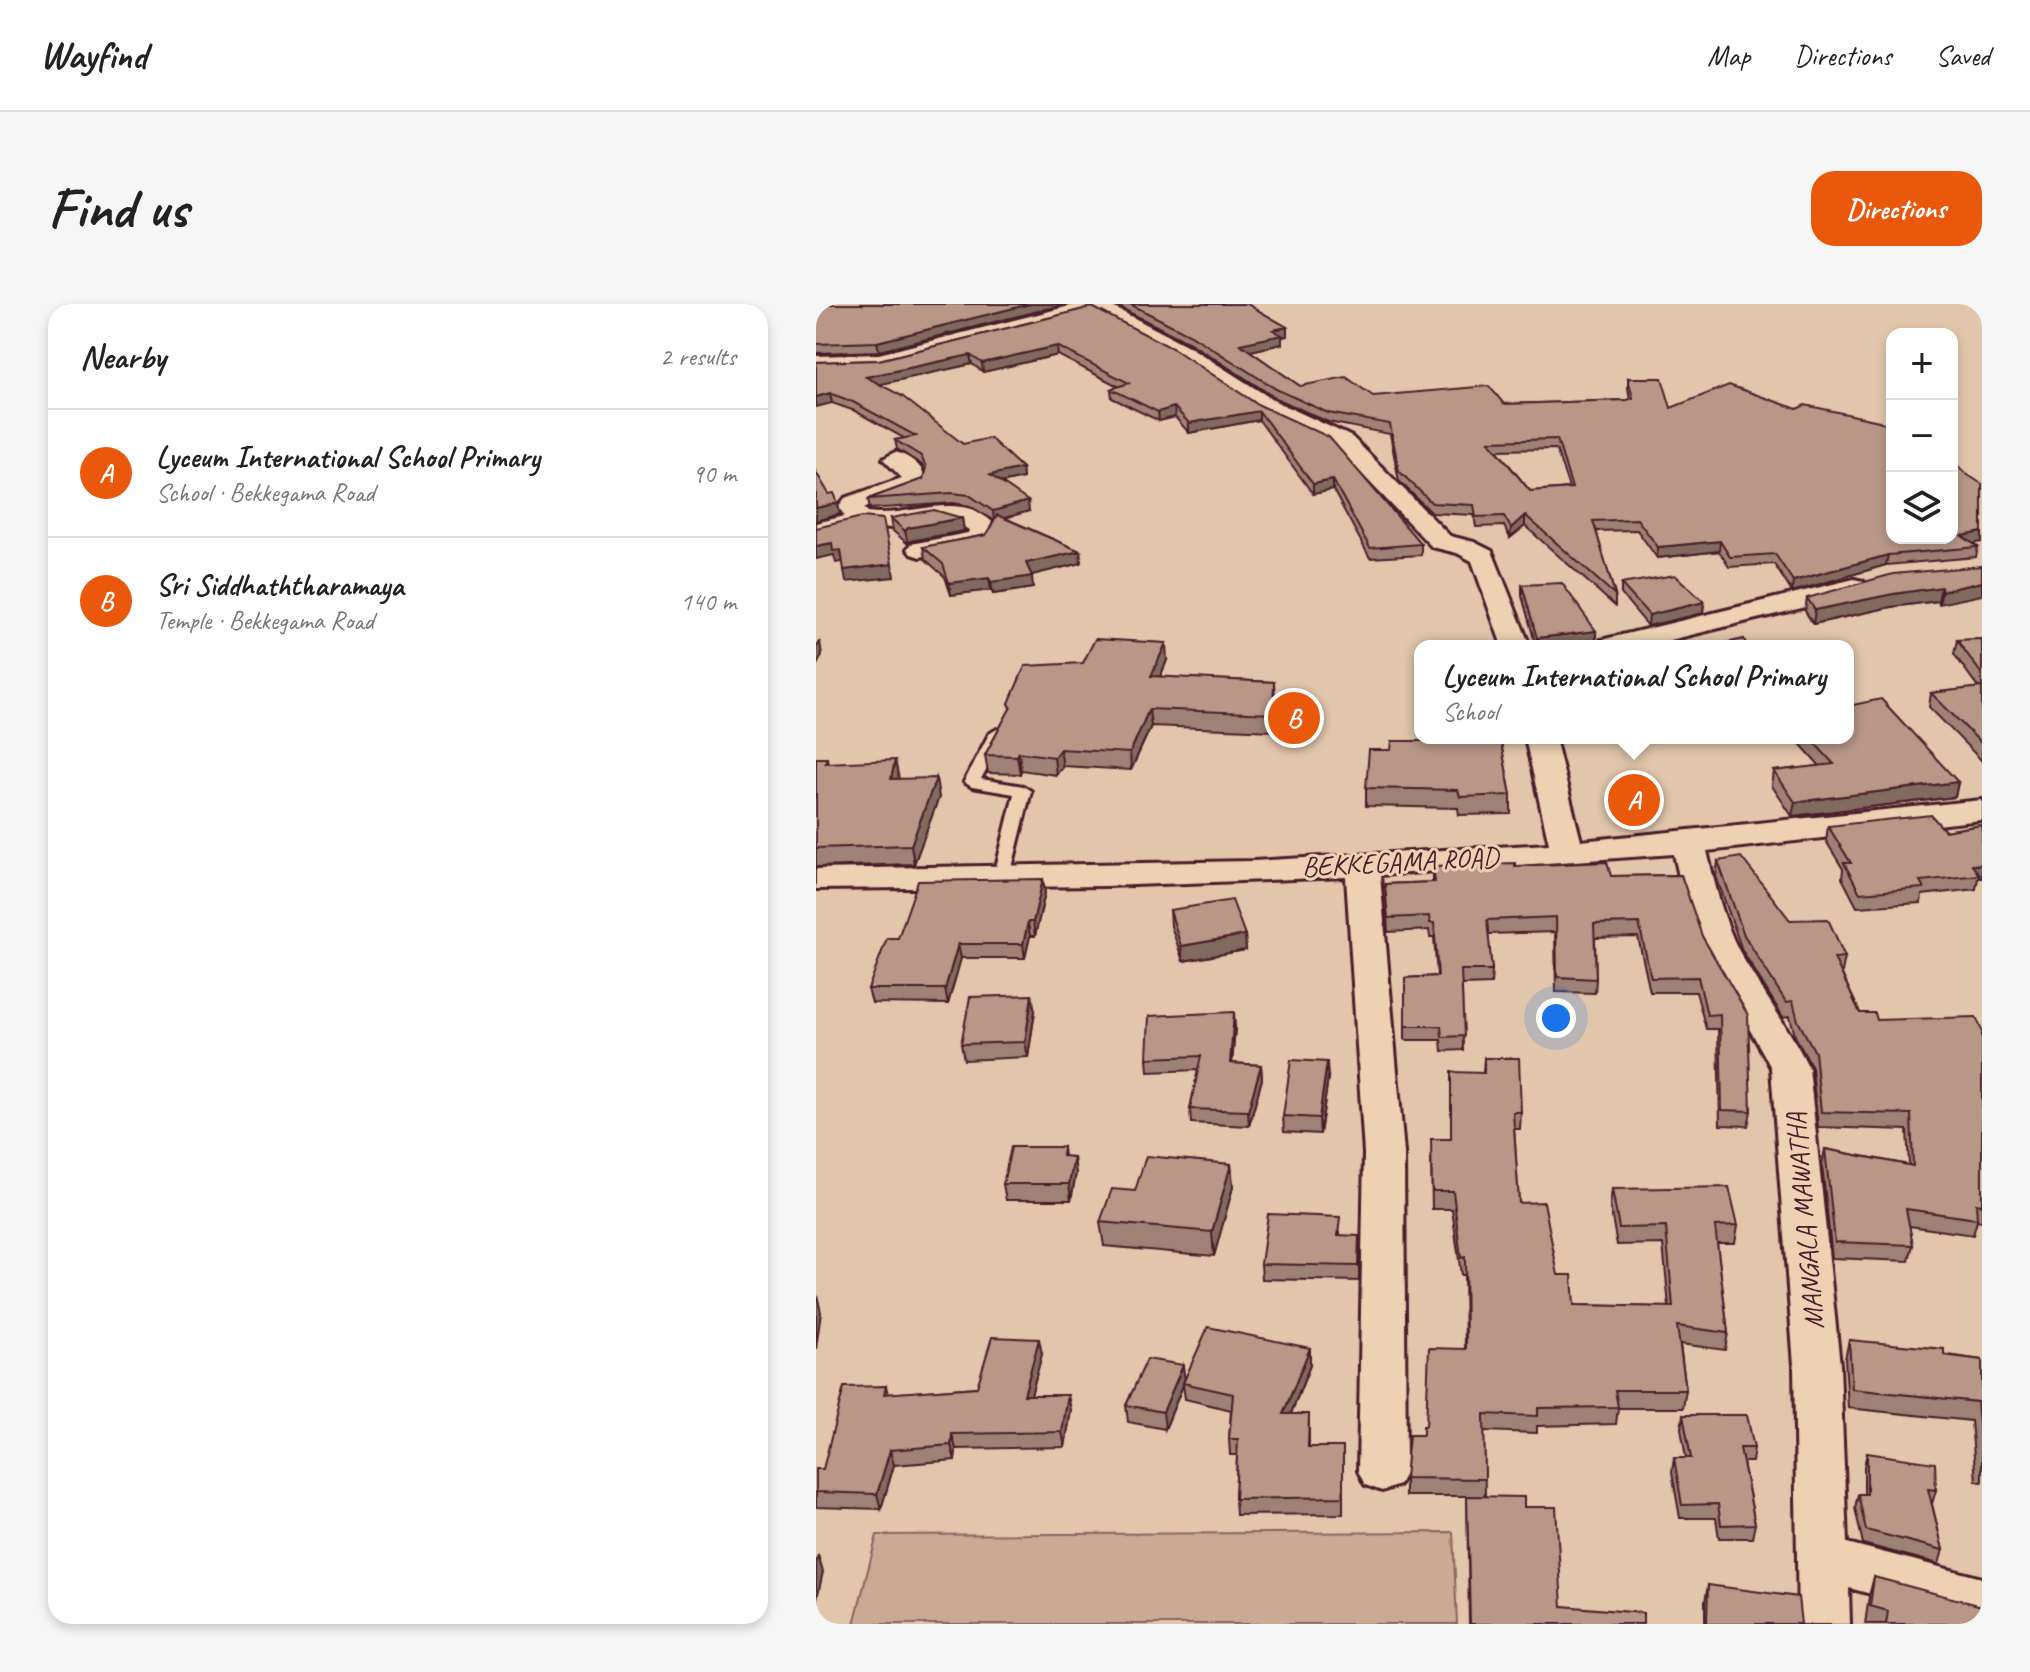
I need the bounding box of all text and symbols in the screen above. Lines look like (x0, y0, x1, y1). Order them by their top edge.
text: Wayfind (40, 32, 147, 79)
text: Map (1707, 38, 1750, 73)
text: Directions (1794, 38, 1892, 73)
text: Saved (1936, 38, 1990, 73)
button: Directions (1811, 171, 1982, 246)
text: Find us (48, 173, 188, 244)
map controls (1886, 328, 1958, 544)
button: + (1886, 328, 1958, 400)
text: Nearby (80, 335, 166, 378)
text: 2 results (660, 340, 736, 373)
button: − (1886, 400, 1958, 472)
text: Lyceum International School Primary (156, 438, 540, 476)
text: A (99, 457, 113, 490)
text: 90 m (692, 457, 736, 490)
button: layers (1886, 472, 1958, 544)
text: School · Bekkegama Road (156, 476, 375, 509)
text: Sri Siddhaththaramaya (156, 566, 404, 604)
text: B (99, 585, 113, 618)
text: 140 m (680, 585, 736, 618)
text: Temple · Bekkegama Road (156, 604, 374, 637)
popup (1414, 640, 1854, 744)
text: Lyceum International School Primary (1442, 657, 1826, 695)
pin: B (1268, 688, 1320, 748)
text: School (1442, 695, 1498, 728)
pin: A (1608, 770, 1660, 830)
street label: BEKKEGAMA ROAD (1301, 839, 1502, 884)
your location (1536, 998, 1576, 1038)
street label: MANGALA MAWATHA (1778, 1110, 1831, 1331)

